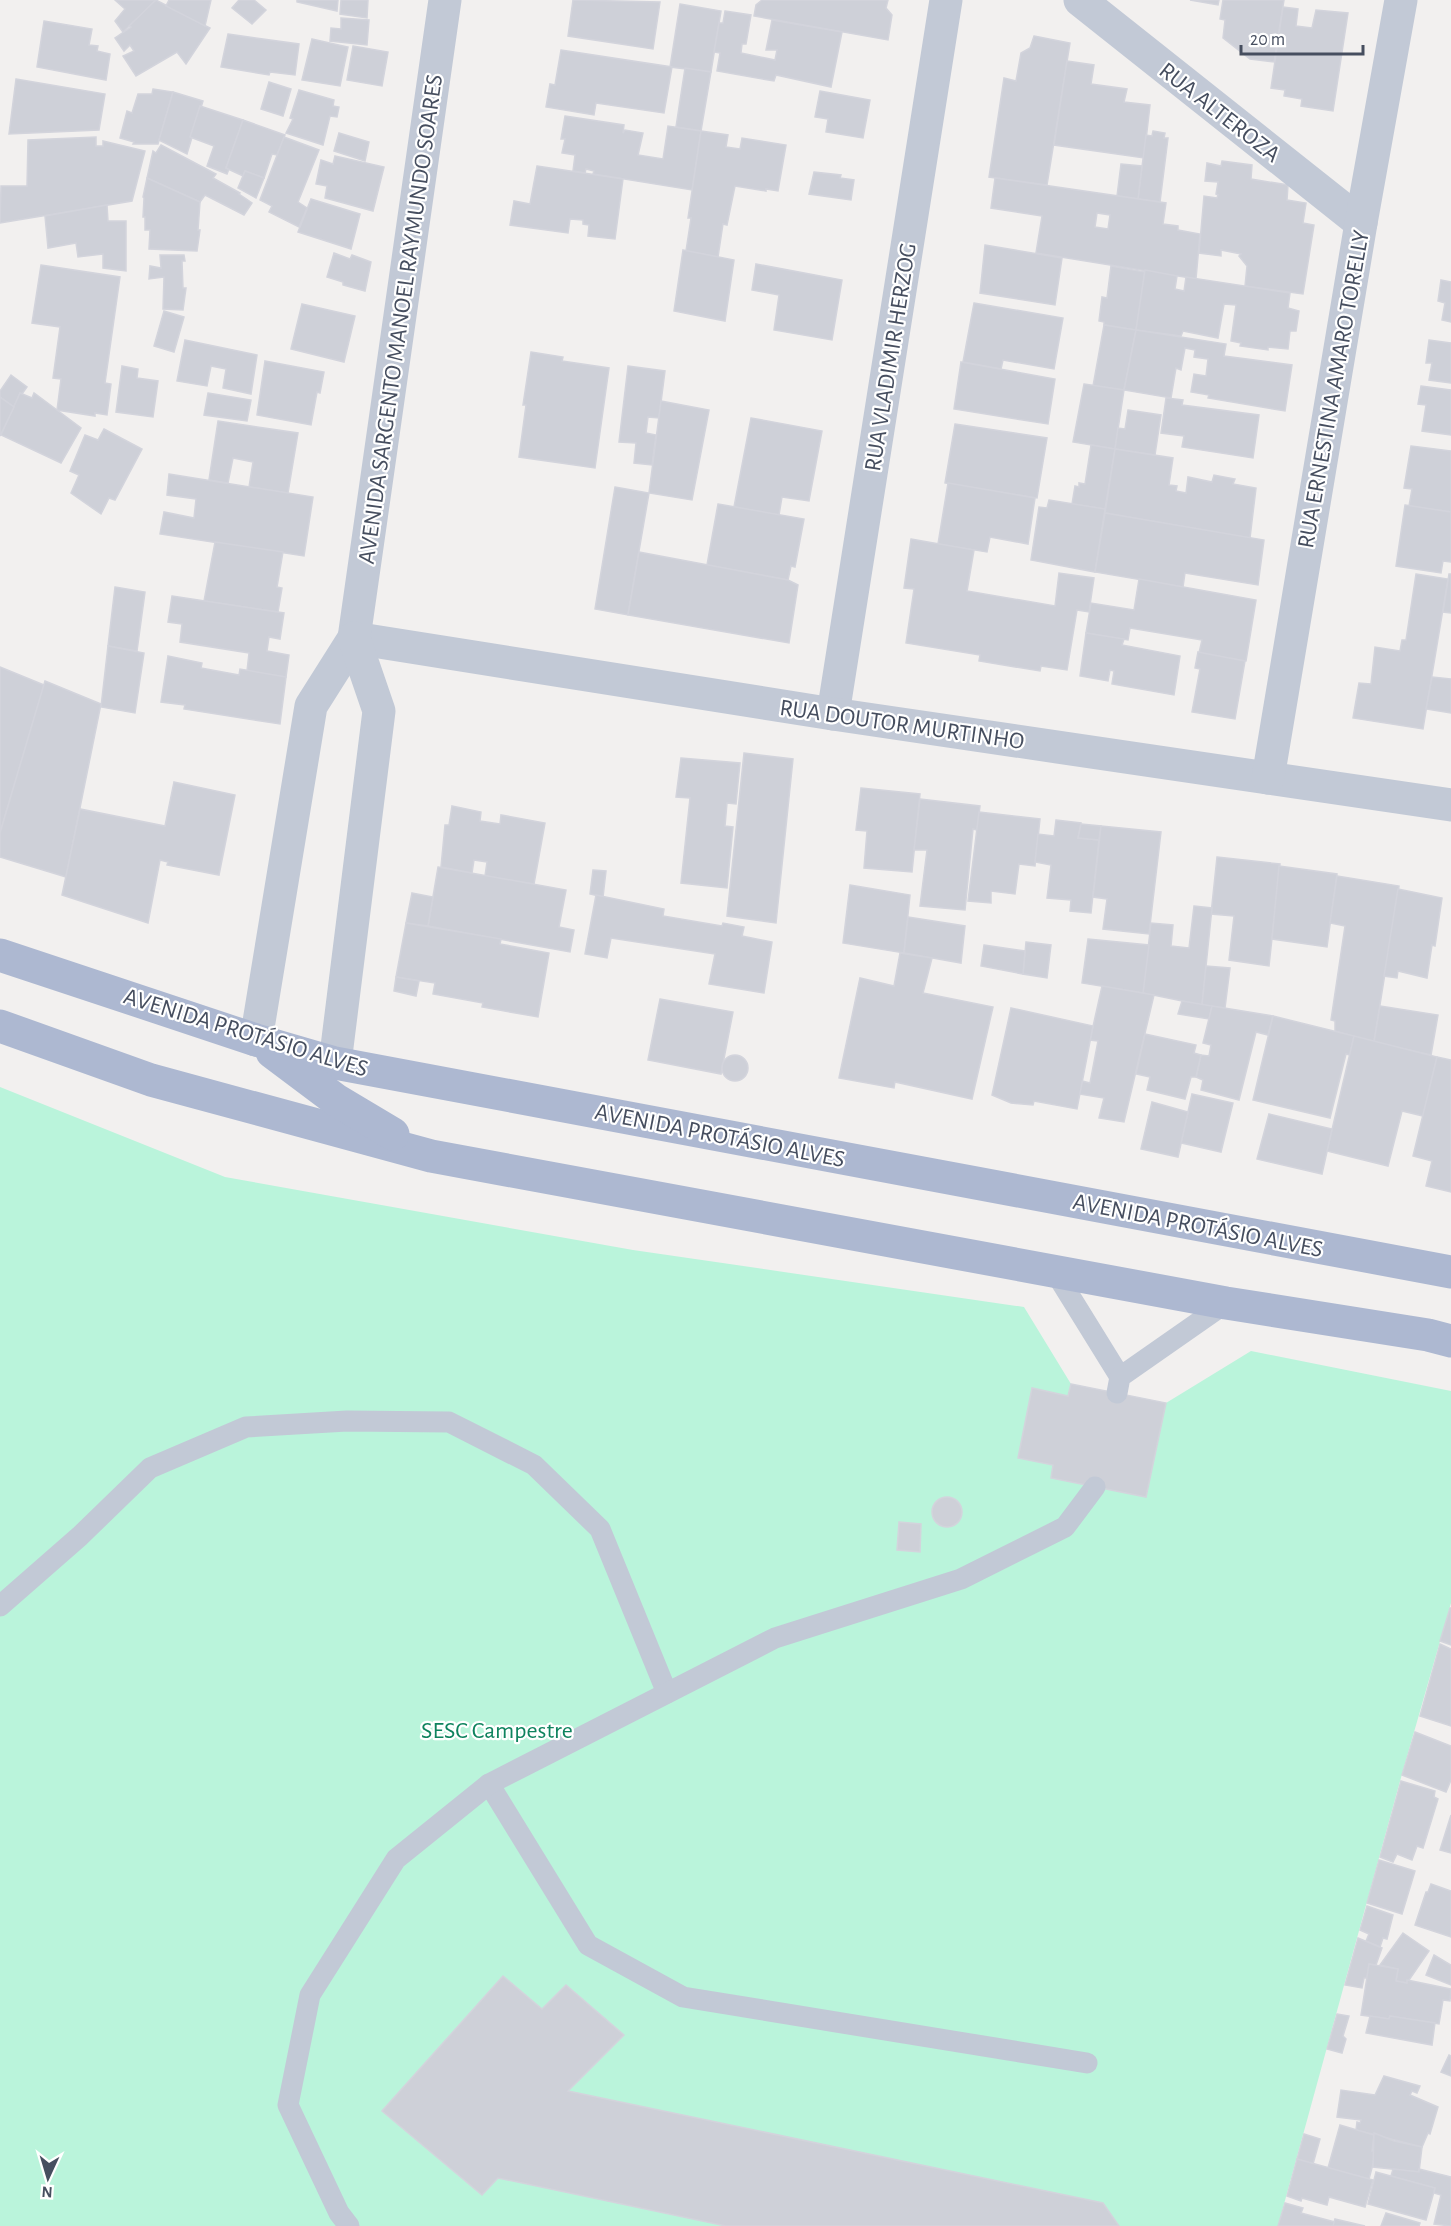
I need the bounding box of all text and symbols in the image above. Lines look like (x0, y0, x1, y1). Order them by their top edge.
scale bar (1241, 18, 1362, 56)
text: 20 m (1250, 31, 1285, 49)
street label: RUA ALTEROZA (1154, 58, 1284, 167)
street label: AVENIDA SARGENTO MANOEL RAYMUNDO SOARES (355, 73, 447, 566)
street label: RUA ERNESTINA AMARO TORELLY (1294, 228, 1374, 550)
street label: RUA VLADIMIR HERZOG (861, 241, 921, 473)
street label: RUA DOUTOR MURTINHO (778, 696, 1026, 754)
street label: AVENIDA PROTÁSIO ALVES (121, 982, 371, 1082)
street label: AVENIDA PROTÁSIO ALVES (593, 1098, 847, 1172)
street label: AVENIDA PROTÁSIO ALVES (1071, 1188, 1325, 1262)
park label: SESC Campestre (421, 1719, 573, 1743)
north arrow (18, 2148, 78, 2208)
text: N (41, 2184, 53, 2200)

